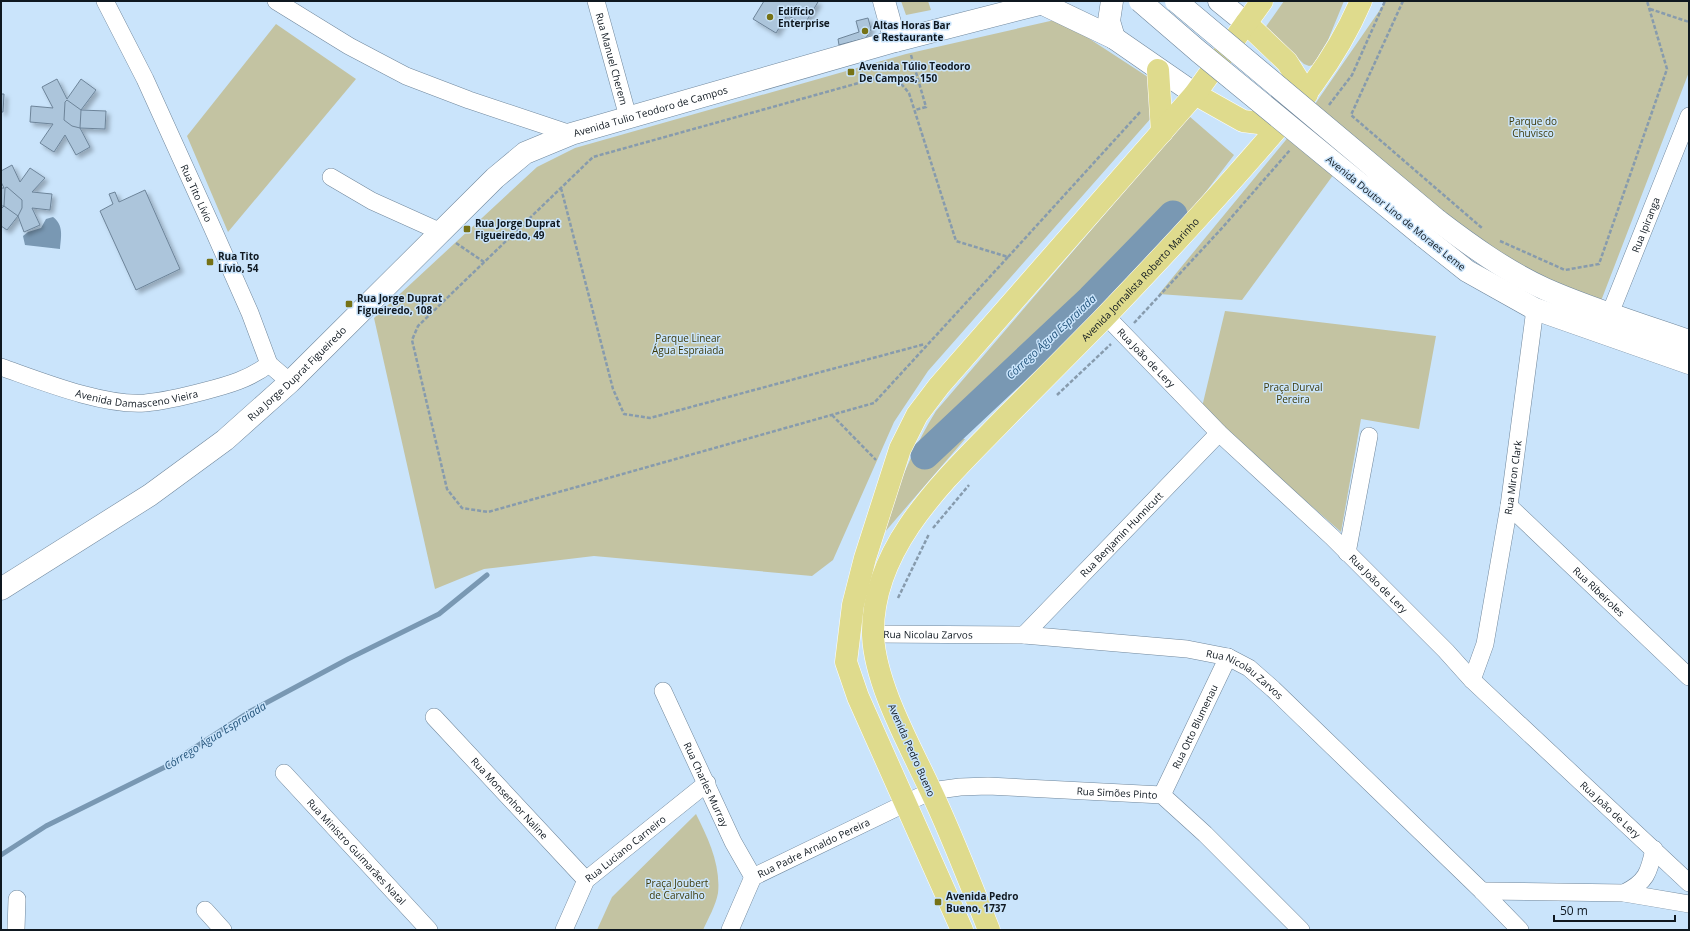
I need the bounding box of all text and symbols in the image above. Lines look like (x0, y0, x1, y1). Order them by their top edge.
place label: Edifício Enterprise (778, 4, 830, 30)
street label: Rua Manuel Cherem (593, 11, 631, 107)
marker: Edifício Enterprise (765, 12, 775, 22)
place label: Altas Horas Bar e Restaurante (873, 18, 951, 44)
marker: Altas Horas Bar e Restaurante (860, 26, 870, 36)
place label: Avenida Túlio Teodoro De Campos, 150 (859, 59, 970, 85)
marker: Avenida Túlio Teodoro De Campos, 150 (846, 67, 856, 77)
street label: Avenida Tulio Teodoro de Campos (572, 82, 729, 140)
park label: Parque do Chuvisco (1509, 114, 1557, 140)
street label: Avenida Doutor Lino de Moraes Leme (1323, 152, 1469, 274)
street label: Rua Tito Lívio (178, 162, 216, 224)
street label: Rua Ipiranga (1628, 195, 1663, 255)
street label: Avenida Jornalista Roberto Marinho (1078, 214, 1202, 344)
place label: Rua Jorge Duprat Figueiredo, 49 (475, 216, 561, 242)
marker: Rua Jorge Duprat Figueiredo, 49 (462, 224, 472, 234)
place label: Rua Tito Lívio, 54 (218, 249, 259, 275)
marker: Rua Tito Lívio, 54 (205, 257, 215, 267)
place label: Rua Jorge Duprat Figueiredo, 108 (357, 291, 443, 317)
water label: Córrego Água Espraiada (1002, 291, 1099, 382)
marker: Rua Jorge Duprat Figueiredo, 108 (344, 299, 354, 309)
street label: Rua Jorge Duprat Figueiredo (244, 323, 349, 424)
street label: Rua João de Lery (1114, 325, 1179, 391)
park label: Parque Linear Água Espraiada (652, 331, 724, 357)
park label: Praça Durval Pereira (1263, 380, 1323, 406)
street label: Avenida Damasceno Vieira (74, 386, 199, 410)
street label: Rua Miron Clark (1501, 439, 1525, 516)
street label: Rua Benjamin Hunnicutt (1077, 488, 1166, 580)
street label: Rua João de Lery (1346, 551, 1412, 617)
street label: Rua Ribeiroles (1570, 563, 1628, 620)
street label: Rua Nicolau Zarvos (883, 627, 973, 642)
street label: Rua Nicolau Zarvos (1205, 646, 1286, 702)
street label: Rua Otto Blumenau (1169, 682, 1221, 771)
water label: Córrego Água Espraiada (161, 698, 269, 773)
street label: Avenida Pedro Bueno (885, 701, 939, 799)
street label: Rua Charles Murray (681, 740, 732, 830)
street label: Rua Monsenhor Naline (468, 754, 552, 842)
street label: Rua João de Lery (1577, 778, 1644, 842)
street label: Rua Simões Pinto (1076, 784, 1158, 802)
street label: Rua Ministro Guimarães Natal (304, 795, 409, 908)
street label: Rua Luciano Carneiro (582, 812, 669, 885)
street label: Rua Padre Arnaldo Pereira (755, 815, 872, 881)
park label: Praça Joubert de Carvalho (646, 876, 709, 902)
place label: Avenida Pedro Bueno, 1737 (946, 889, 1018, 915)
marker: Avenida Pedro Bueno, 1737 (933, 897, 943, 907)
scale bar (1554, 897, 1675, 923)
text: 50 m (1560, 902, 1588, 919)

